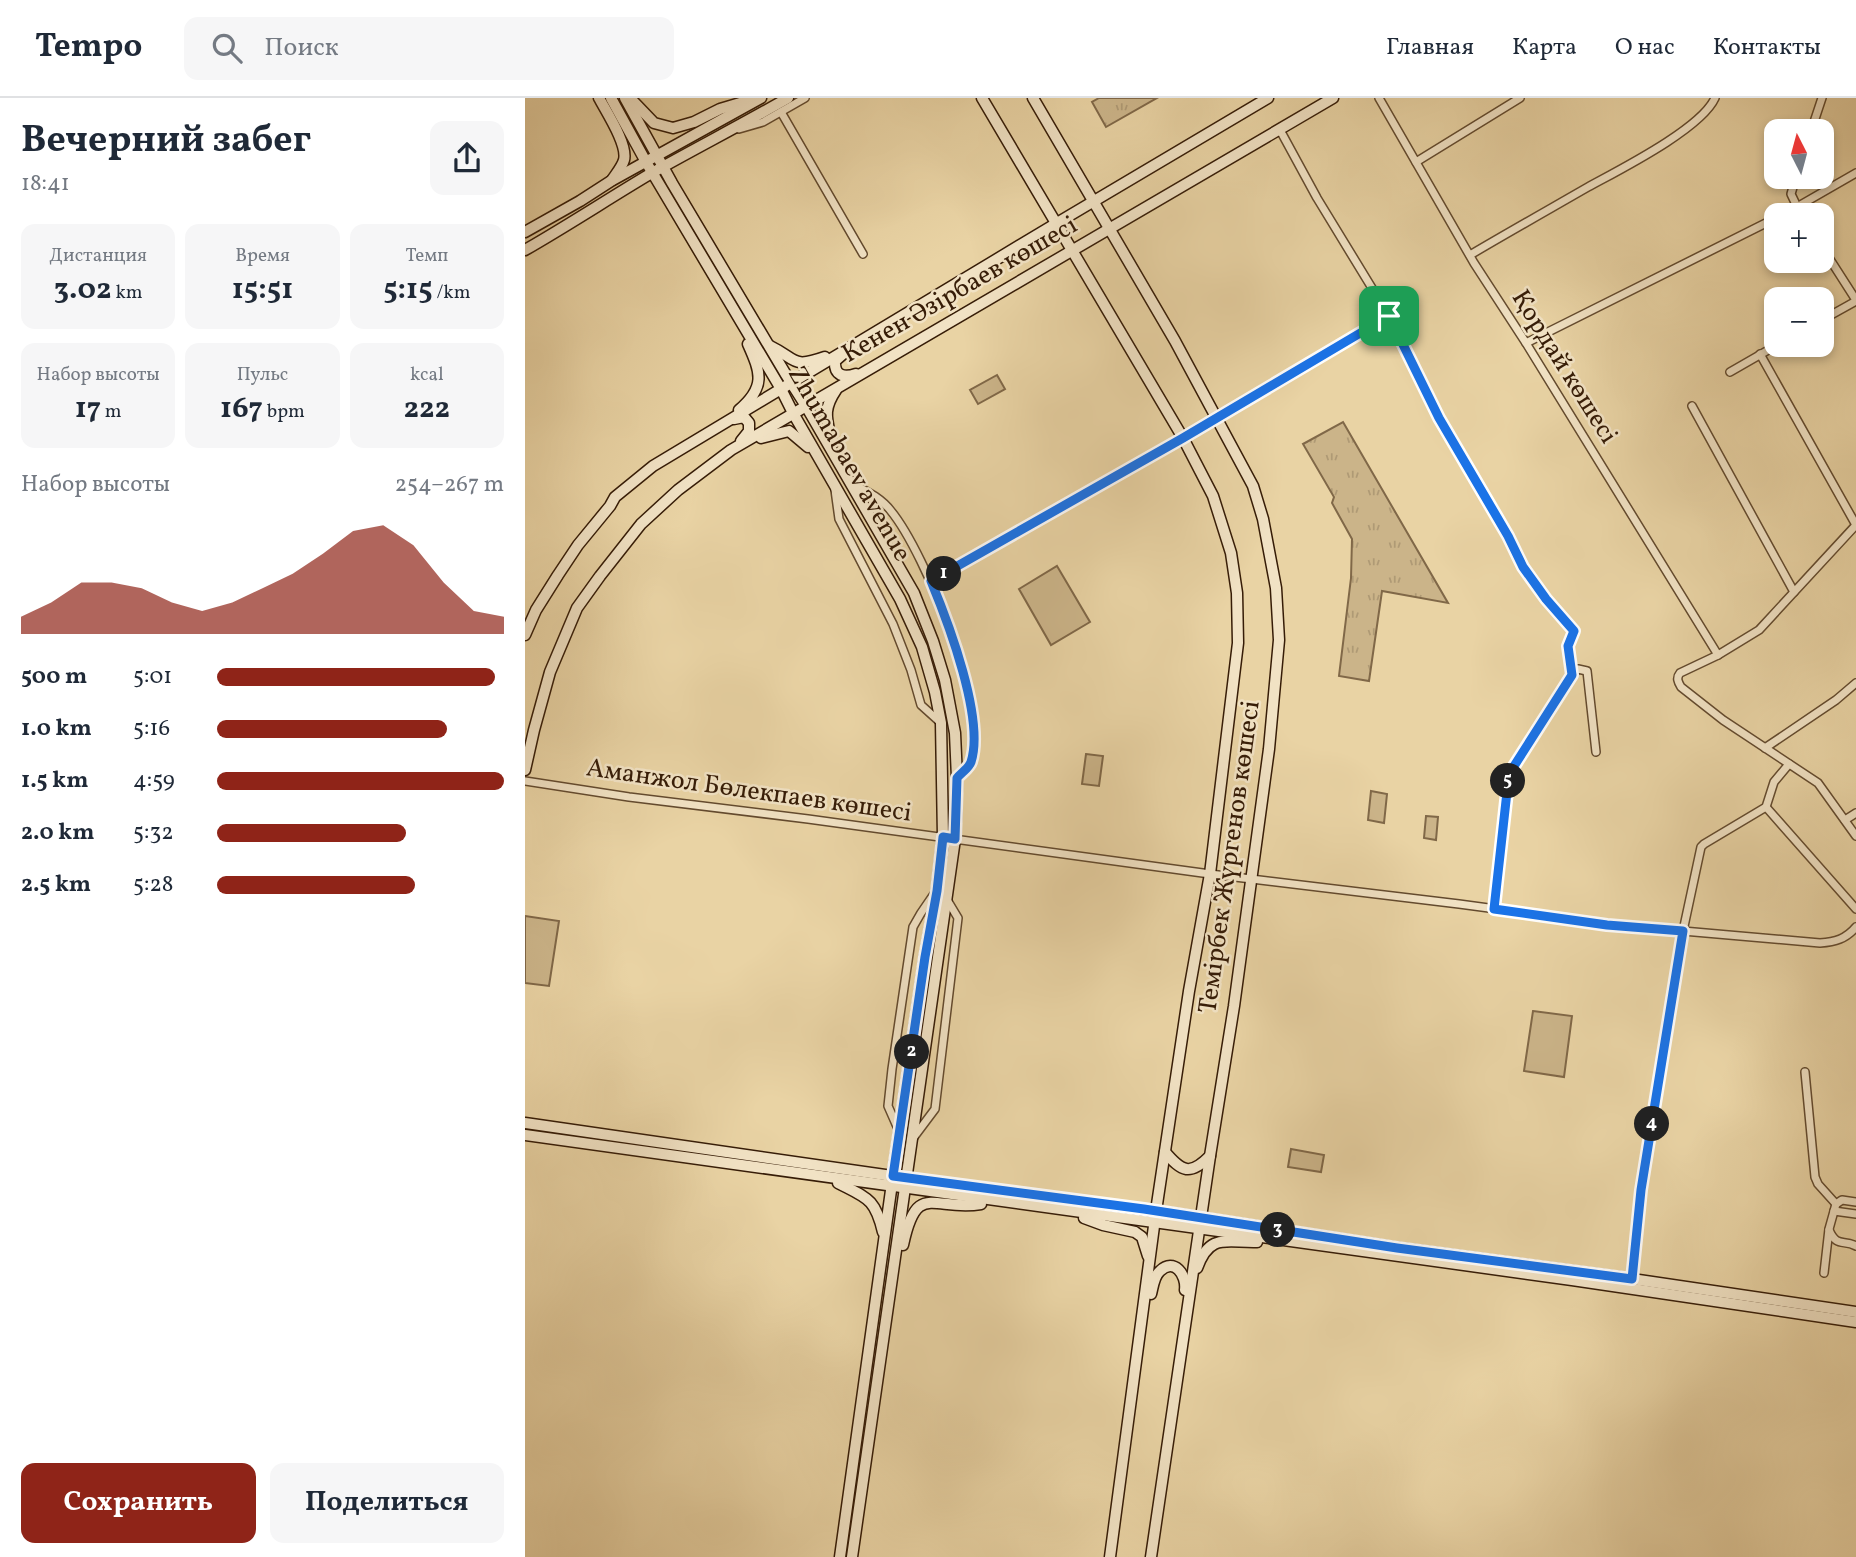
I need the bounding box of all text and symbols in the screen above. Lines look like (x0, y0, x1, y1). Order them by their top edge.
search box (184, 17, 674, 80)
text: Tempo (35, 25, 142, 71)
icon: search (208, 29, 246, 67)
text: Поиск (264, 30, 339, 66)
text: Главная (1386, 31, 1474, 65)
text: Карта (1512, 31, 1577, 65)
text: О нас (1615, 31, 1675, 65)
text: Контакты (1713, 31, 1821, 65)
text: Вечерний забег (21, 115, 311, 168)
north arrow (1764, 119, 1834, 189)
map controls (1764, 119, 1834, 357)
button: share (430, 121, 504, 195)
text: 18:41 (21, 168, 70, 200)
button: + (1764, 203, 1834, 273)
street label: Кенен Әзірбаев көшесі (836, 208, 1084, 372)
text: Дистанция (49, 243, 147, 269)
text: Время (235, 243, 290, 269)
text: Темп (405, 243, 448, 269)
text: 3.02 (54, 269, 112, 311)
text: 15:51 (232, 269, 293, 311)
text: 5:15 (383, 269, 433, 311)
text: km (112, 280, 143, 306)
text: /km (433, 280, 471, 306)
street label: Қордай көшесі (1502, 283, 1626, 451)
pin (1359, 286, 1419, 346)
button: − (1764, 287, 1834, 357)
icon: arrive (1370, 297, 1408, 335)
street label: Zhumabaev avenue (778, 360, 920, 568)
text: Набор высоты (37, 362, 160, 388)
text: Пульс (237, 362, 288, 388)
text: kcal (410, 362, 444, 388)
text: 17 (75, 388, 101, 430)
text: 167 (220, 388, 263, 430)
text: 222 (403, 388, 450, 430)
text: m (101, 399, 122, 425)
text: bpm (263, 399, 305, 425)
text: Набор высоты (21, 469, 170, 501)
text: 254–267 m (395, 469, 504, 501)
pin: 1 (927, 556, 961, 592)
text: 1 (940, 560, 947, 586)
text: 500 m (21, 661, 87, 693)
text: 5:01 (133, 661, 172, 693)
street label: Темірбек Жүргенов көшесі (1190, 698, 1270, 1016)
text: 1.0 km (21, 713, 92, 745)
text: 5:16 (133, 713, 170, 745)
street label: Аманжол Бөлекпаев көшесі (584, 750, 914, 832)
pin: 5 (1490, 764, 1525, 798)
text: 1.5 km (21, 765, 88, 797)
text: 4:59 (133, 765, 175, 797)
text: 5 (1503, 767, 1512, 793)
text: 2.0 km (21, 817, 94, 849)
text: 5:32 (133, 817, 174, 849)
text: 2.5 km (21, 869, 91, 901)
text: 5:28 (133, 869, 174, 901)
pin: 2 (895, 1034, 929, 1070)
text: 2 (907, 1038, 916, 1064)
pin: 4 (1635, 1107, 1669, 1142)
text: 4 (1646, 1110, 1657, 1136)
pin: 3 (1261, 1212, 1295, 1248)
text: 3 (1273, 1216, 1282, 1242)
button: Сохранить (21, 1463, 256, 1543)
button: Поделиться (270, 1463, 504, 1543)

